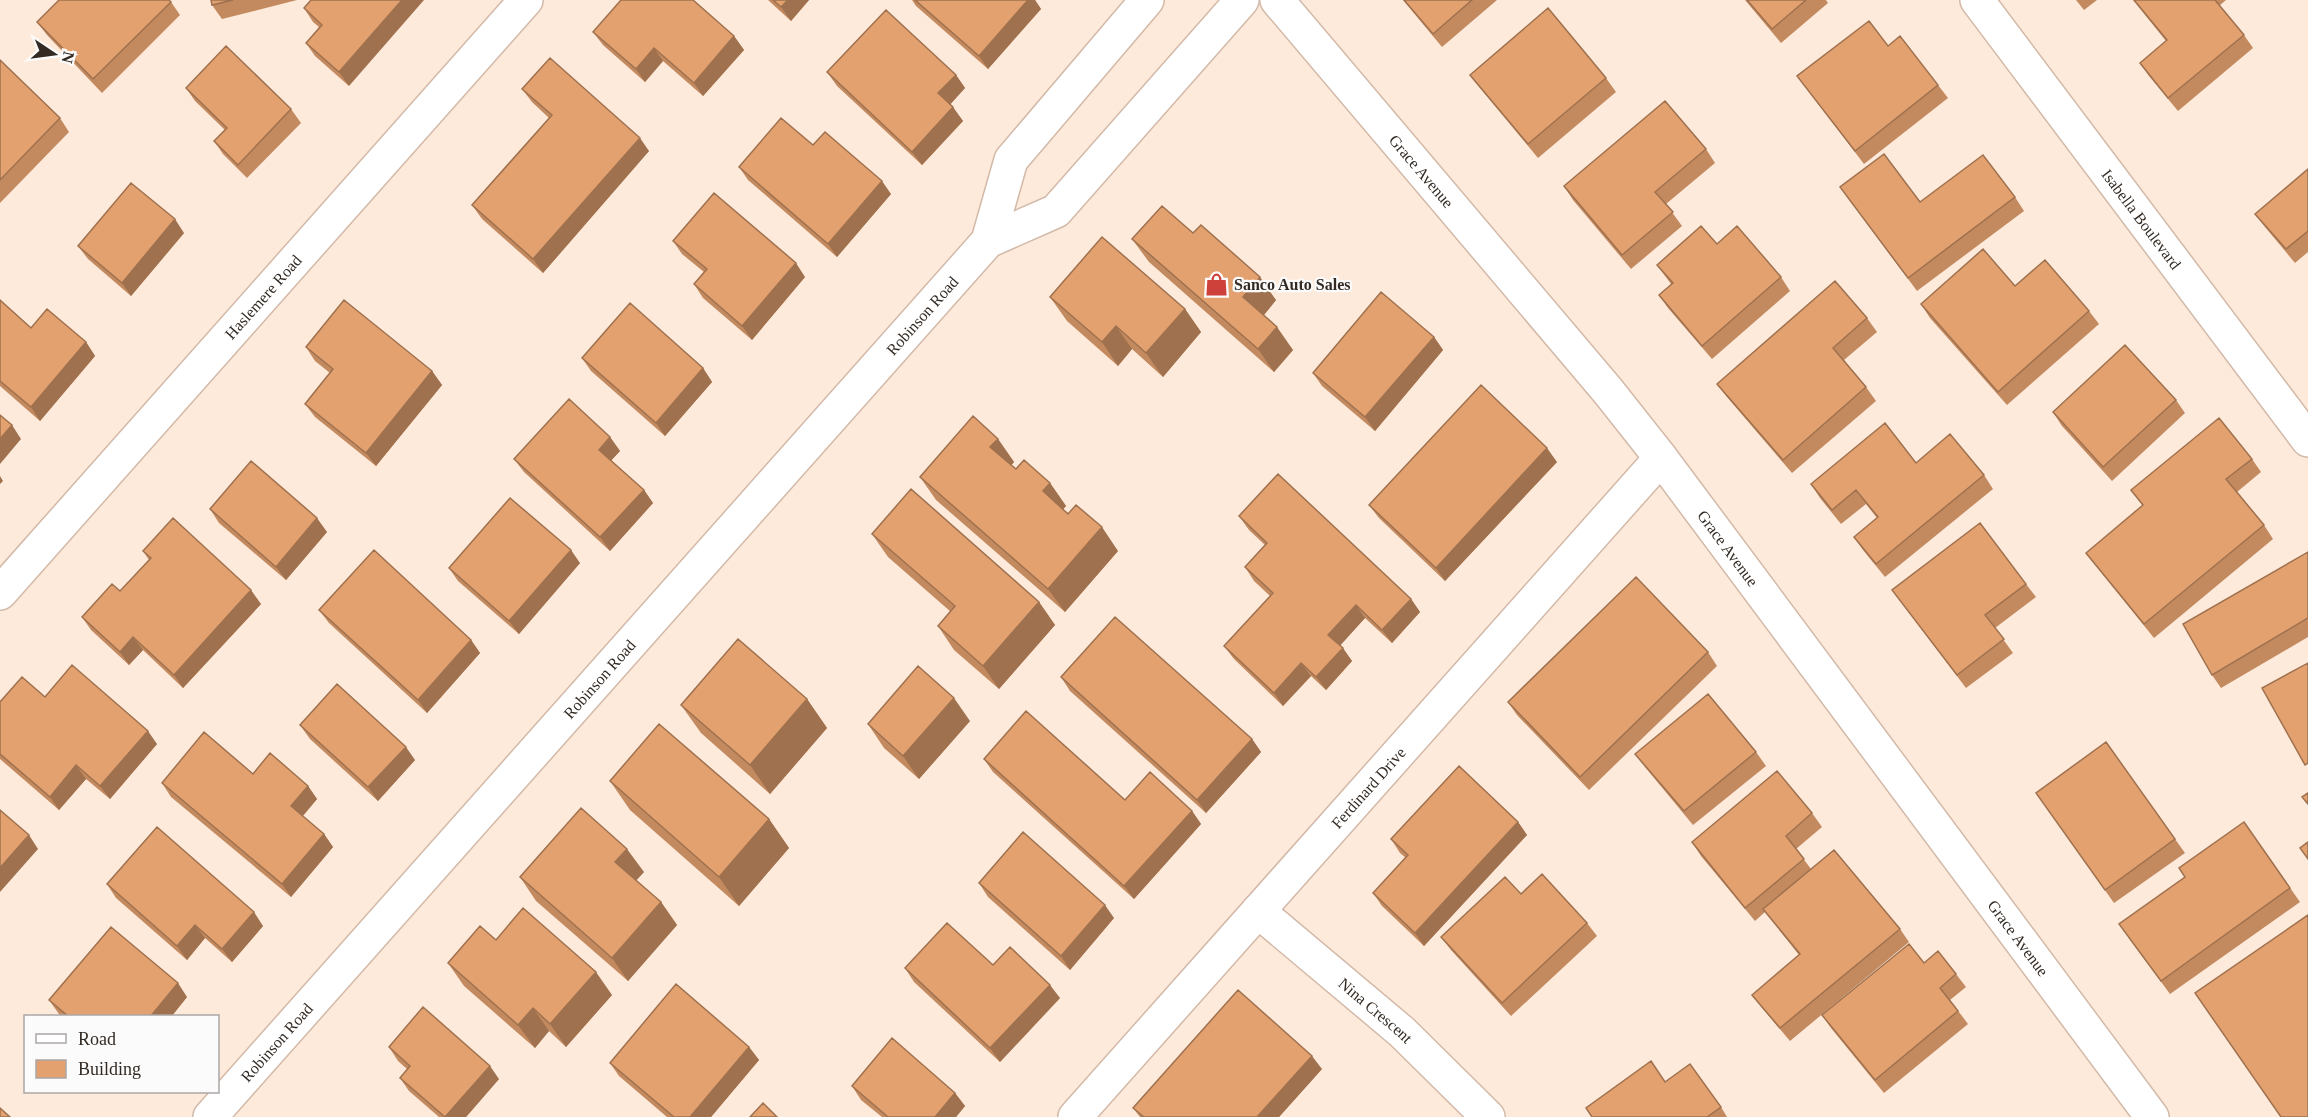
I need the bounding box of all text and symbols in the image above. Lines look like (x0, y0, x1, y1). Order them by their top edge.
north arrow (24, 24, 84, 84)
text: N (58, 50, 78, 65)
street label: Grace Avenue (1386, 131, 1457, 211)
street label: Isabella Boulevard (2099, 166, 2185, 272)
street label: Haslemere Road (221, 251, 304, 342)
shop icon: Sanco Auto Sales (1203, 271, 1229, 297)
street label: Robinson Road (883, 273, 961, 358)
place label: Sanco Auto Sales (1234, 276, 1350, 293)
street label: Grace Avenue (1694, 507, 1762, 589)
street label: Robinson Road (560, 636, 638, 722)
street label: Ferdinard Drive (1328, 743, 1409, 831)
street label: Grace Avenue (1985, 897, 2052, 979)
street label: Nina Crescent (1336, 974, 1417, 1047)
street label: Robinson Road (237, 1000, 316, 1085)
legend (24, 1015, 219, 1093)
text: Road (78, 1029, 116, 1049)
text: Building (78, 1059, 141, 1079)

